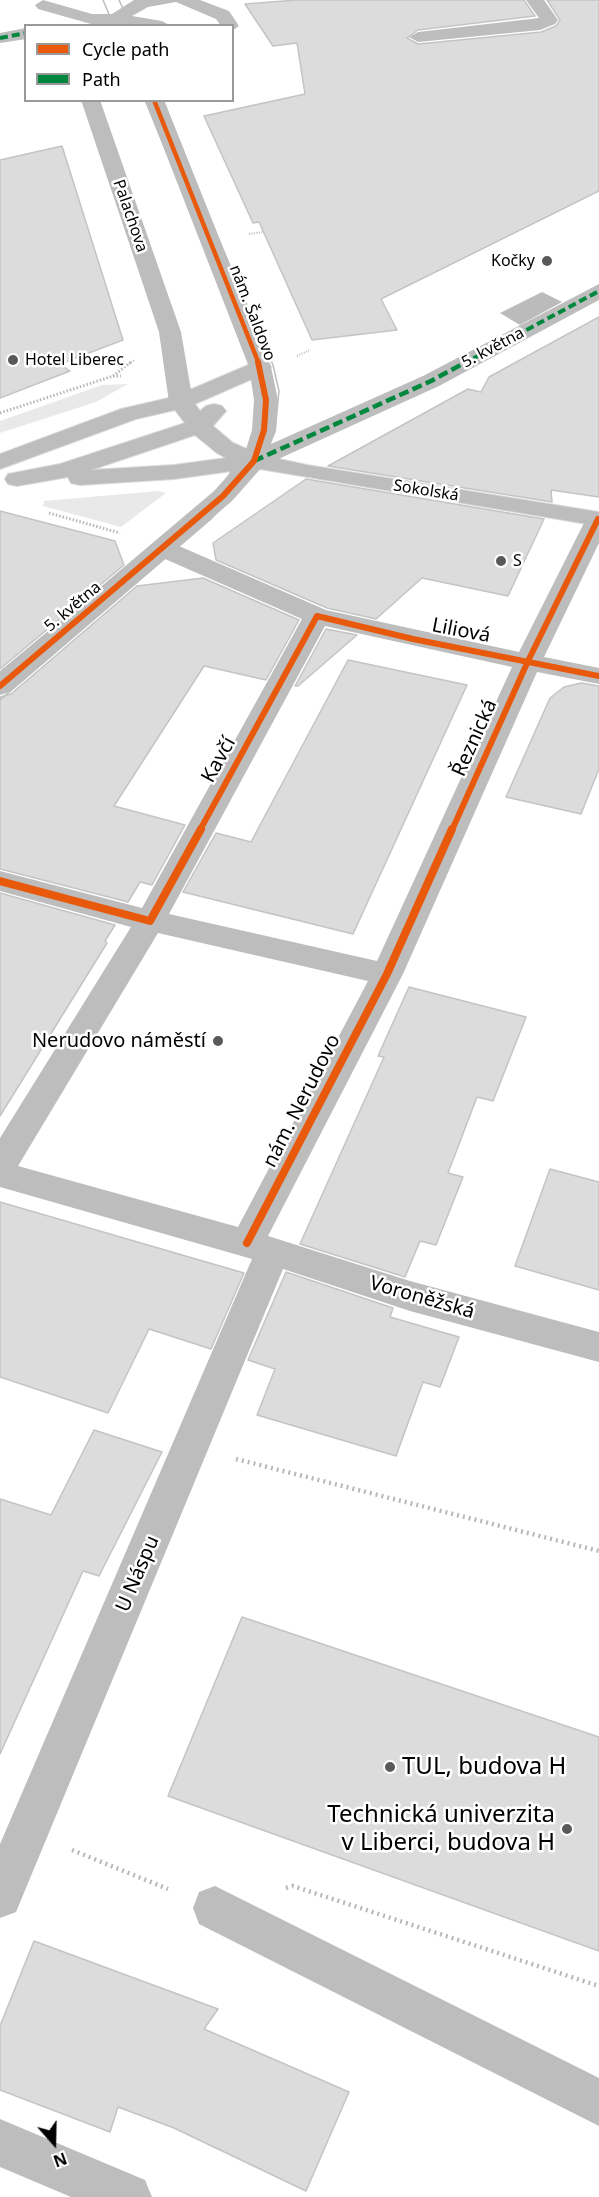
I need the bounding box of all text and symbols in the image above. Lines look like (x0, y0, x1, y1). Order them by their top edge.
legend (24, 24, 234, 102)
text: Cycle path (82, 37, 169, 61)
text: Path (82, 67, 121, 91)
street label: Palachova (109, 177, 151, 255)
place label: Kočky (491, 251, 535, 271)
marker: Kočky (540, 254, 554, 268)
street label: nám. Šaldovo (225, 262, 279, 364)
street label: 5. května (459, 324, 527, 372)
place label: Hotel Liberec (25, 350, 124, 370)
marker: Hotel Liberec (6, 353, 20, 367)
street label: Sokolská (392, 476, 460, 506)
place label: S (513, 551, 522, 571)
marker: S (494, 554, 508, 568)
street label: 5. května (41, 578, 105, 636)
street label: Liliová (430, 614, 492, 648)
street label: Řeznická (447, 696, 503, 780)
street label: Kavčí (197, 733, 241, 787)
place label: Nerudovo náměstí (32, 1029, 206, 1053)
street label: nám. Nerudovo (258, 1030, 346, 1172)
marker: Nerudovo náměstí (211, 1034, 225, 1048)
street label: Voroněžská (367, 1272, 477, 1324)
street label: U Náspu (111, 1532, 165, 1616)
place label: TUL, budova H (402, 1753, 566, 1781)
marker: TUL, budova H (383, 1760, 397, 1774)
place label: Technická univerzita v Liberci, budova H (327, 1801, 555, 1857)
marker: Technická univerzita v Liberci, budova H (560, 1822, 574, 1836)
north arrow (24, 2113, 84, 2173)
text: N (50, 2147, 70, 2172)

